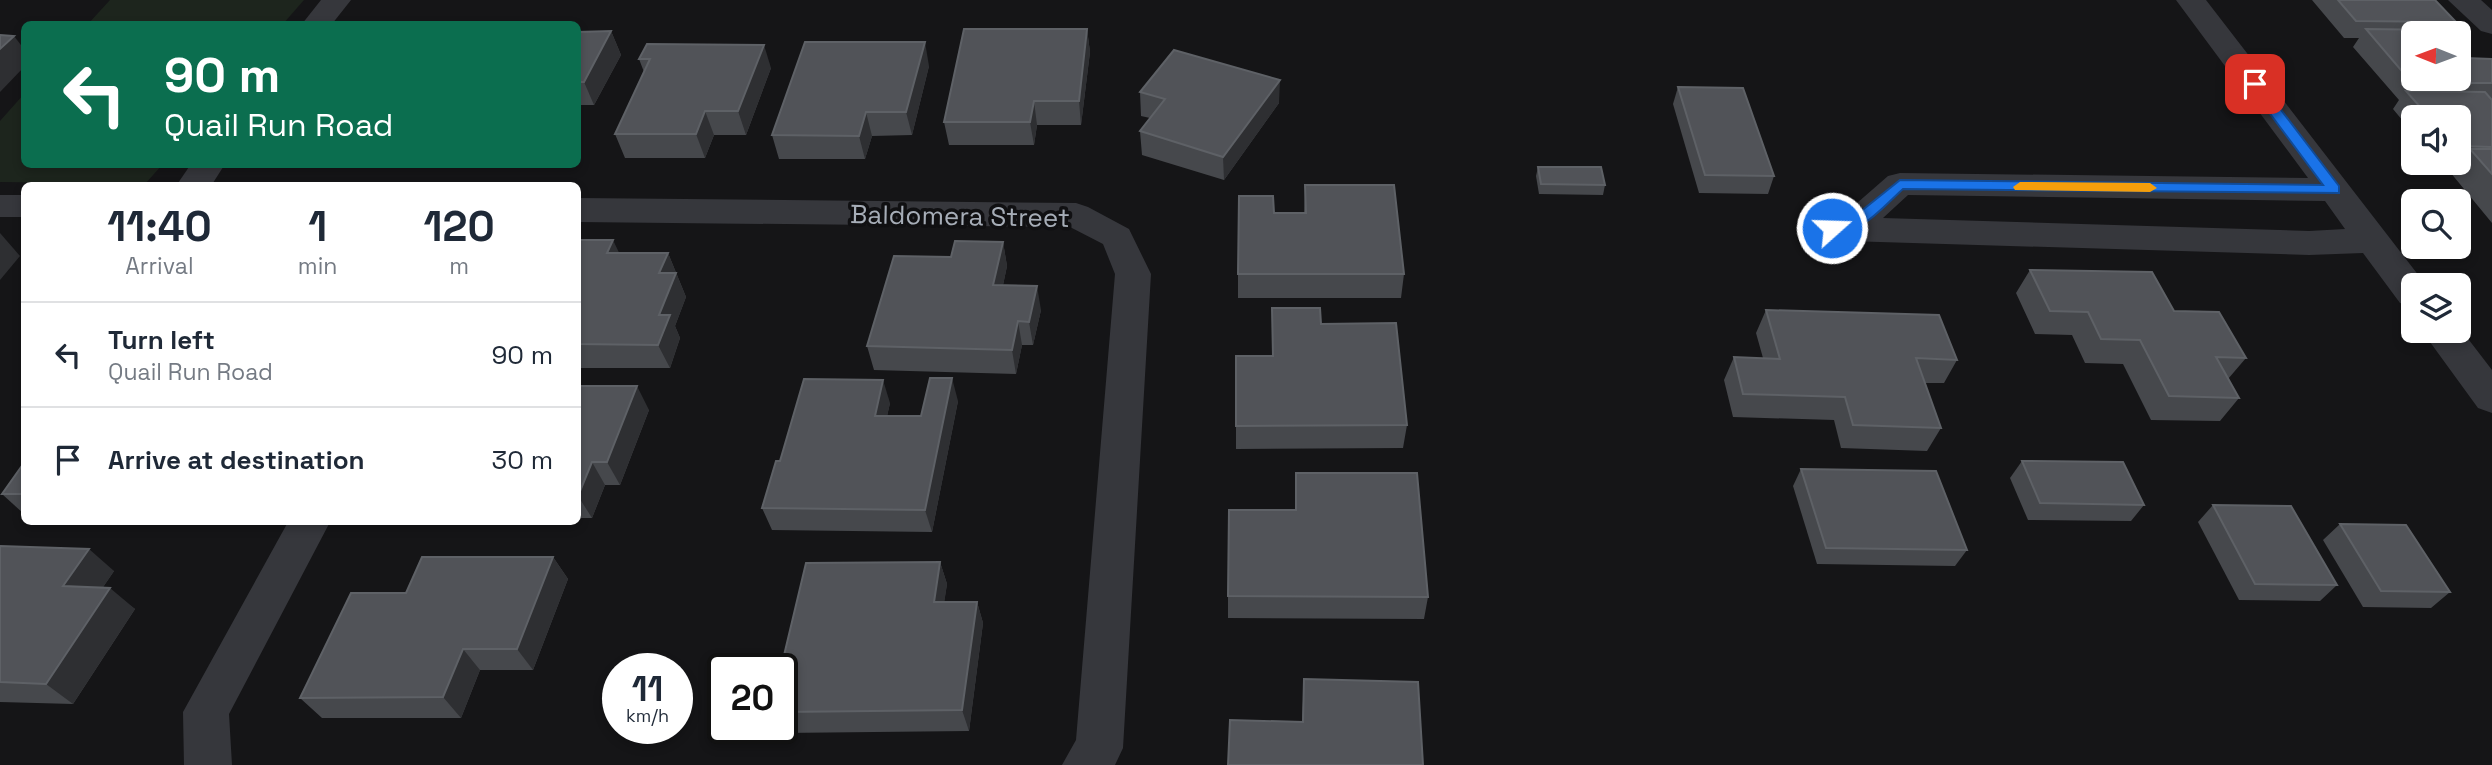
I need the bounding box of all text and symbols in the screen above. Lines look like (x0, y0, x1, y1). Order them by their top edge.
north arrow (2401, 21, 2471, 91)
map controls (2401, 21, 2471, 343)
text: 90 m (164, 44, 280, 106)
icon: left (49, 49, 140, 140)
pin (2225, 54, 2285, 114)
icon: arrive (2236, 65, 2274, 103)
text: Quail Run Road (164, 105, 393, 145)
button: sound (2401, 105, 2471, 175)
button: search (2401, 189, 2471, 259)
position arrow (1795, 191, 1869, 265)
street label: Baldomera Street (850, 197, 1070, 235)
text: 11:40 (107, 200, 212, 253)
text: 1 (308, 200, 327, 253)
text: 120 (424, 200, 495, 253)
text: Arrival (125, 251, 194, 281)
text: min (298, 251, 337, 281)
text: m (449, 251, 469, 281)
button: layers (2401, 273, 2471, 343)
text: Turn left (108, 323, 215, 357)
icon: left (49, 336, 87, 374)
text: 90 m (491, 338, 553, 372)
text: Quail Run Road (108, 357, 273, 387)
icon: arrive (49, 441, 87, 479)
text: Arrive at destination (108, 443, 365, 477)
text: 30 m (492, 443, 553, 477)
speed limit sign: 20 (707, 653, 798, 744)
text: 11 (632, 667, 663, 711)
text: km/h (626, 704, 669, 727)

